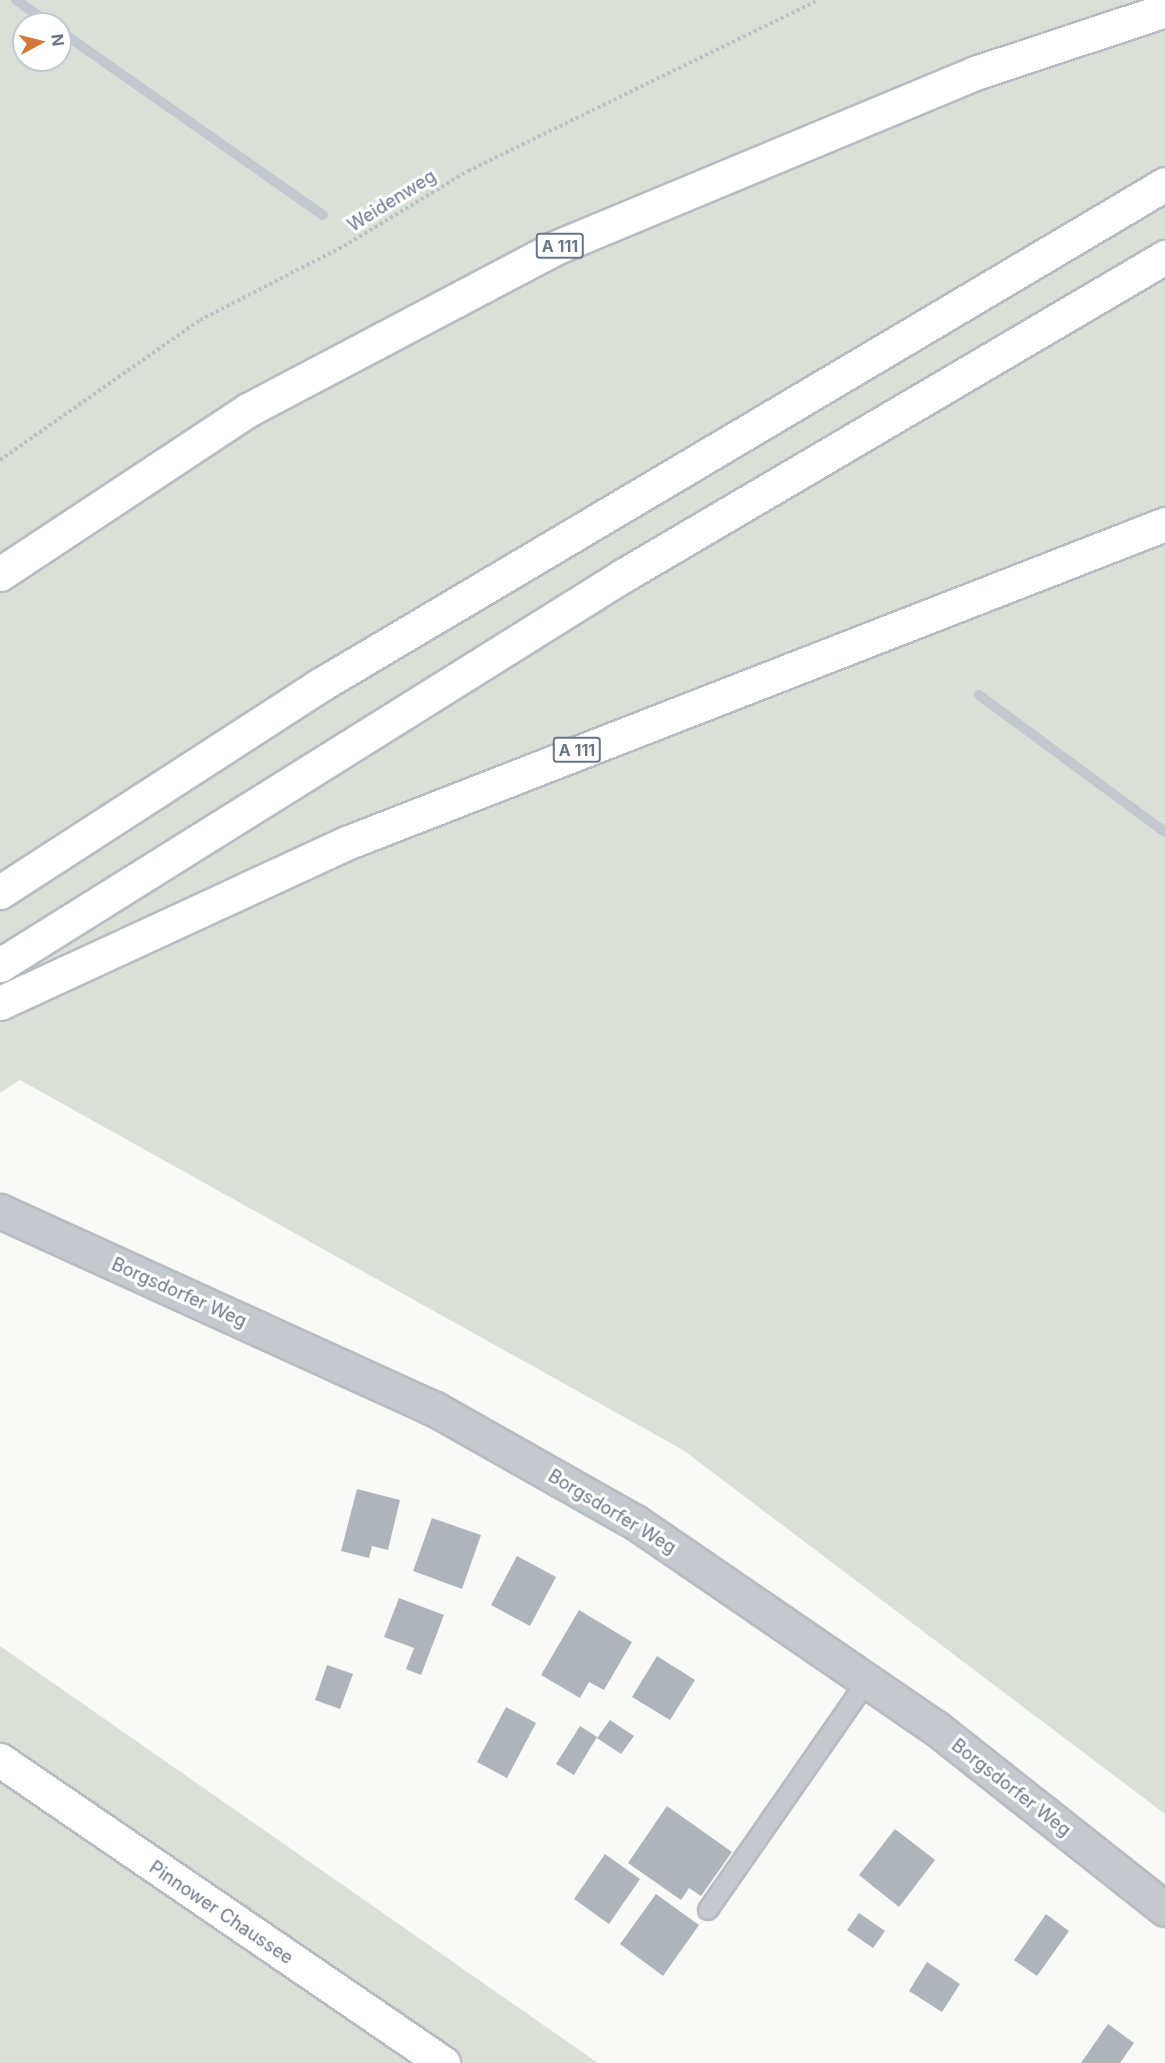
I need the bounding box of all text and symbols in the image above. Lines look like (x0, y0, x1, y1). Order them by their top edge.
north arrow (12, 12, 72, 72)
text: N (47, 33, 69, 47)
street label: Weidenweg (344, 165, 440, 237)
road number: A 111 (534, 233, 586, 259)
road number: A 111 (552, 737, 602, 763)
street label: Borgsdorfer Weg (108, 1254, 250, 1332)
street label: Borgsdorfer Weg (544, 1465, 680, 1559)
street label: Borgsdorfer Weg (947, 1735, 1075, 1841)
street label: Pinnower Chaussee (145, 1857, 297, 1969)

